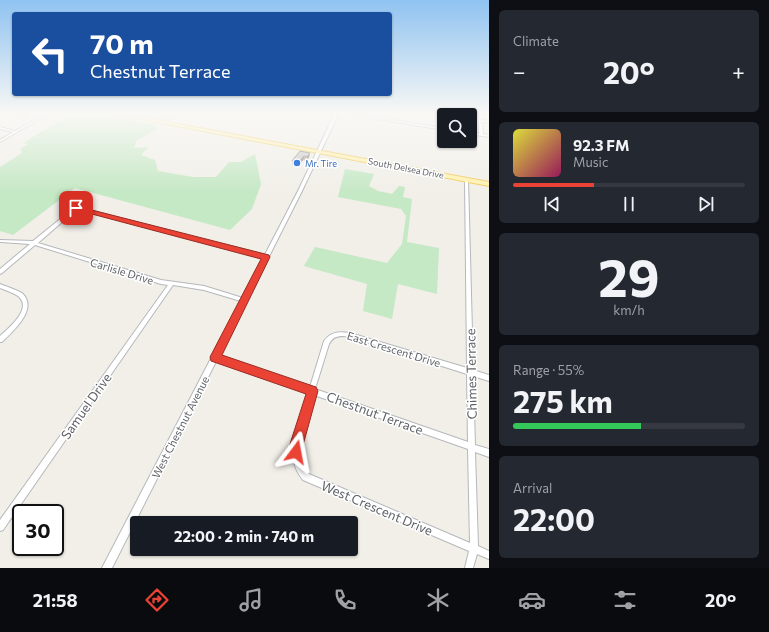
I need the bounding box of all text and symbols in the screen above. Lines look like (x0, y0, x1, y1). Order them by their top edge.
text: 70 m (90, 26, 154, 60)
icon: left (24, 28, 76, 80)
text: Climate (513, 33, 559, 49)
text: 20° (603, 53, 655, 90)
text: − (513, 58, 526, 85)
text: + (732, 58, 745, 85)
text: Chestnut Terrace (90, 60, 231, 82)
map controls (437, 108, 477, 148)
button: search (437, 108, 477, 148)
text: 92.3 FM (573, 136, 629, 154)
text: Music (573, 154, 608, 170)
street label: South Delsea Drive (367, 155, 445, 181)
marker: Mr. Tire (292, 158, 302, 168)
place label: Mr. Tire (305, 158, 337, 169)
pin (59, 191, 93, 225)
icon: previous (541, 193, 563, 215)
icon: pause (618, 193, 640, 215)
icon: next (695, 193, 717, 215)
icon: arrive (65, 197, 87, 219)
text: 29 (598, 244, 660, 308)
street label: Carlisle Drive (89, 255, 155, 287)
text: km/h (613, 302, 645, 318)
street label: Chimes Terrace (462, 328, 480, 420)
street label: East Crescent Drive (346, 329, 443, 369)
text: Range · 55% (513, 362, 584, 378)
street label: Samuel Drive (57, 370, 115, 442)
street label: West Chestnut Avenue (149, 374, 211, 480)
text: 275 km (513, 382, 613, 419)
street label: Chestnut Terrace (325, 388, 426, 438)
position arrow (275, 431, 317, 473)
street label: West Crescent Drive (319, 477, 435, 539)
text: Arrival (513, 480, 552, 496)
text: 22:00 (513, 500, 595, 537)
speed limit sign: 30 (12, 504, 64, 556)
text: 22:00 · 2 min · 740 m (174, 527, 314, 545)
icon: directions (143, 586, 171, 614)
icon: music (237, 586, 265, 614)
icon: phone (331, 586, 359, 614)
icon: climate (424, 586, 452, 614)
icon: car (518, 586, 546, 614)
icon: filters (611, 586, 639, 614)
text: 21:58 (33, 589, 78, 611)
text: 20° (705, 589, 736, 611)

